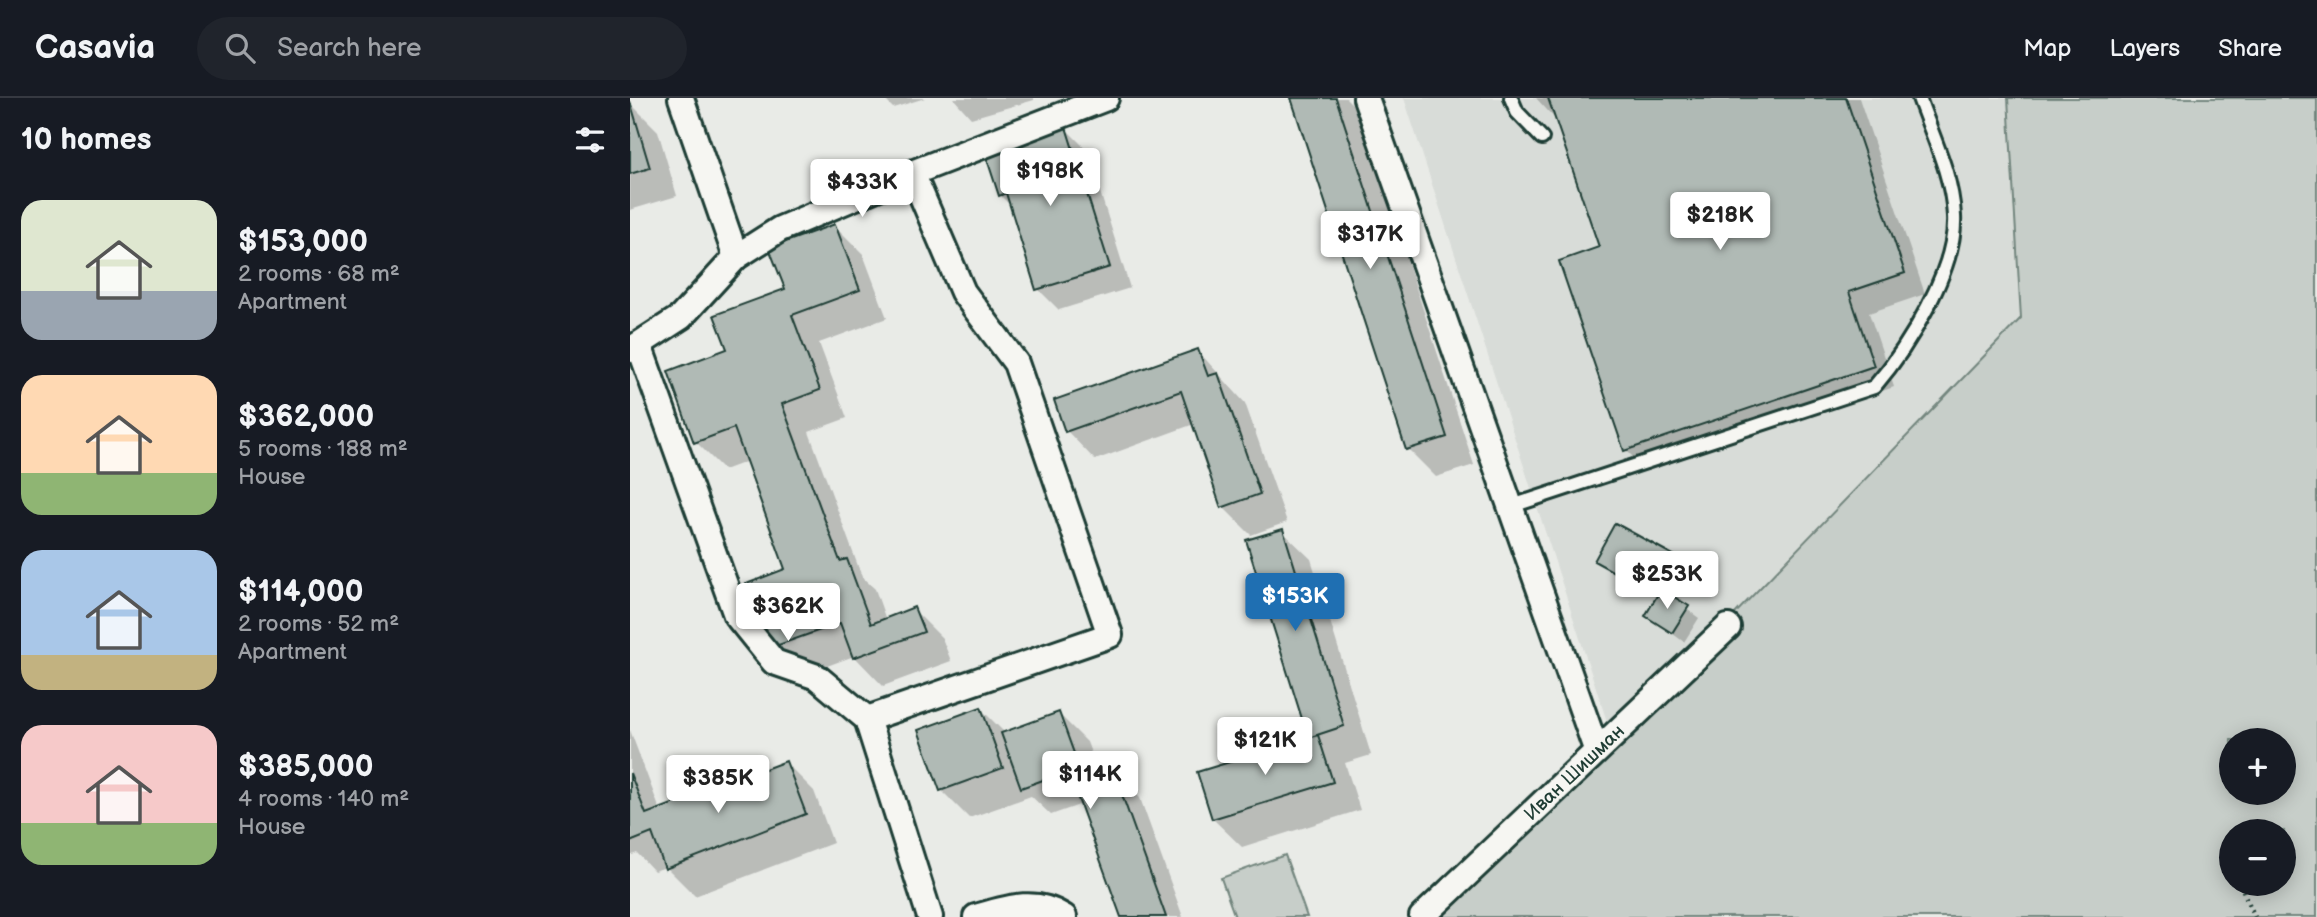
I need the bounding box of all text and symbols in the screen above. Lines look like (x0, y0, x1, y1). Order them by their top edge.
search box (197, 17, 687, 80)
text: Casavia (35, 28, 155, 68)
icon: search (221, 29, 259, 67)
text: Search here (277, 33, 421, 64)
text: Map (2023, 34, 2071, 63)
text: Layers (2109, 34, 2180, 63)
text: Share (2218, 34, 2282, 63)
icon: filters (571, 121, 609, 159)
text: 10 homes (21, 122, 152, 158)
pin: $198K (1001, 148, 1099, 208)
text: $198K (1016, 157, 1084, 185)
pin: $433K (813, 159, 911, 219)
text: $433K (826, 168, 898, 196)
pin: $218K (1671, 192, 1769, 252)
text: $218K (1686, 201, 1754, 229)
pin: $317K (1321, 212, 1419, 271)
text: $317K (1337, 220, 1403, 248)
text: $153,000 (238, 224, 368, 260)
icon: home (77, 228, 161, 312)
text: 2 rooms · 68 m² (238, 260, 400, 288)
text: Apartment (238, 288, 347, 316)
text: $362,000 (238, 399, 374, 435)
icon: home (77, 403, 161, 487)
text: 5 rooms · 188 m² (238, 435, 408, 463)
text: House (238, 463, 305, 491)
pin: $253K (1618, 552, 1716, 611)
text: $253K (1631, 560, 1703, 588)
text: $114,000 (238, 574, 363, 610)
pin: $153K (1246, 574, 1344, 633)
icon: home (77, 578, 161, 662)
text: $153K (1261, 582, 1329, 610)
pin: $362K (739, 584, 837, 643)
text: $362K (752, 592, 824, 620)
text: 2 rooms · 52 m² (238, 610, 399, 638)
text: Apartment (238, 638, 347, 666)
pin: $121K (1216, 718, 1314, 777)
street label: Иван Шишман (1520, 720, 1629, 825)
text: $121K (1233, 726, 1297, 754)
map controls (2219, 728, 2296, 896)
button: + (2219, 728, 2296, 805)
text: $385,000 (238, 749, 373, 785)
pin: $114K (1041, 752, 1139, 811)
icon: home (77, 753, 161, 837)
pin: $385K (669, 756, 767, 815)
text: $114K (1058, 760, 1122, 788)
text: $385K (682, 764, 754, 792)
text: 4 rooms · 140 m² (238, 785, 409, 813)
text: House (238, 813, 305, 841)
button: − (2219, 819, 2296, 896)

